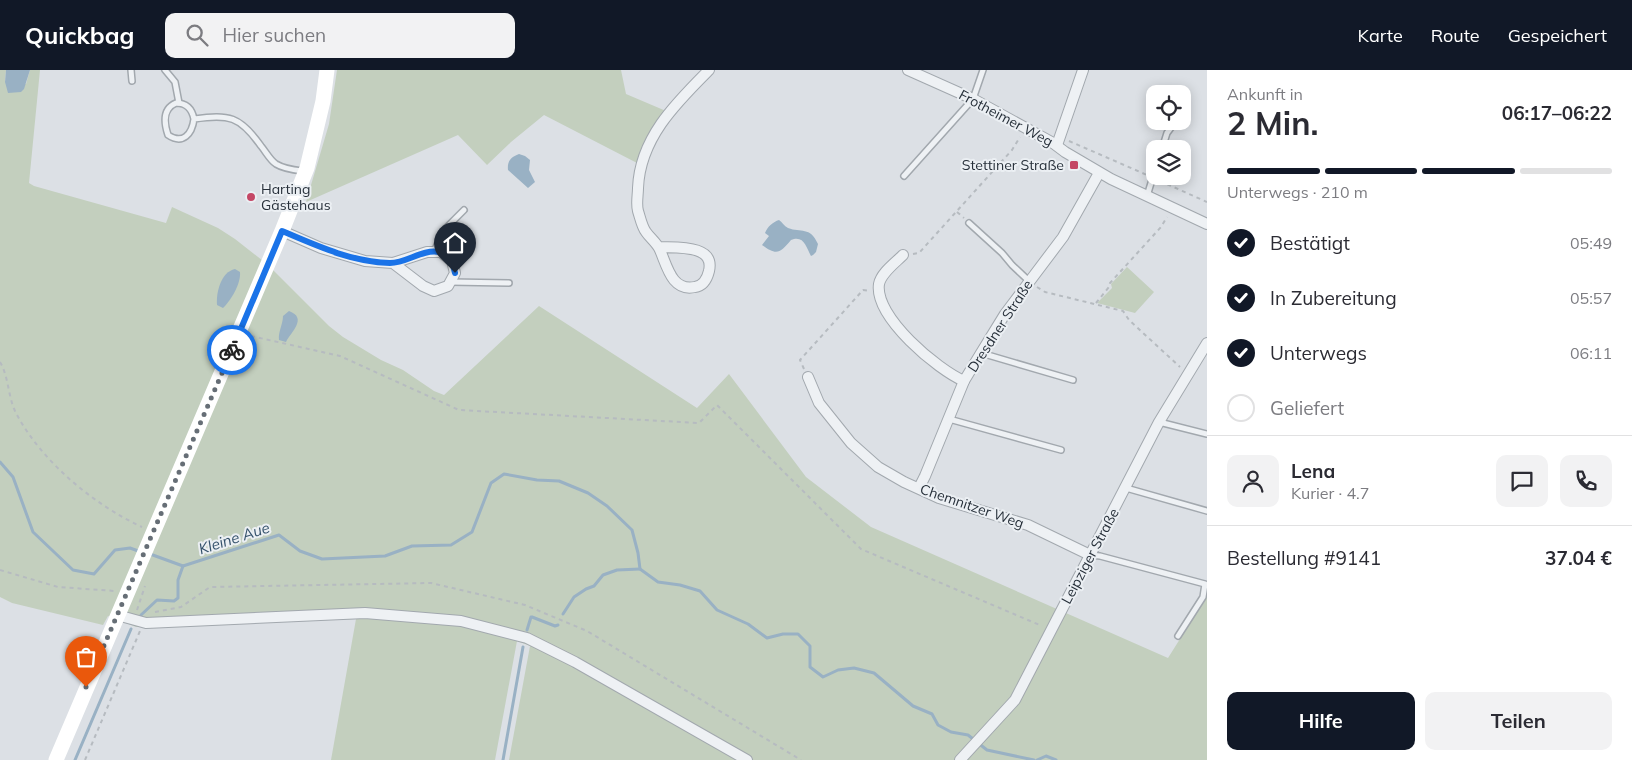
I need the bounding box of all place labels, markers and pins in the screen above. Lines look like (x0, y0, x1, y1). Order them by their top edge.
place label: Stettiner Straße (962, 156, 1064, 174)
marker: Stettiner Straße (1068, 159, 1080, 171)
place label: Harting Gästehaus (261, 180, 331, 214)
marker: Harting Gästehaus (245, 191, 257, 203)
pin (434, 222, 476, 273)
pin (65, 636, 107, 687)

